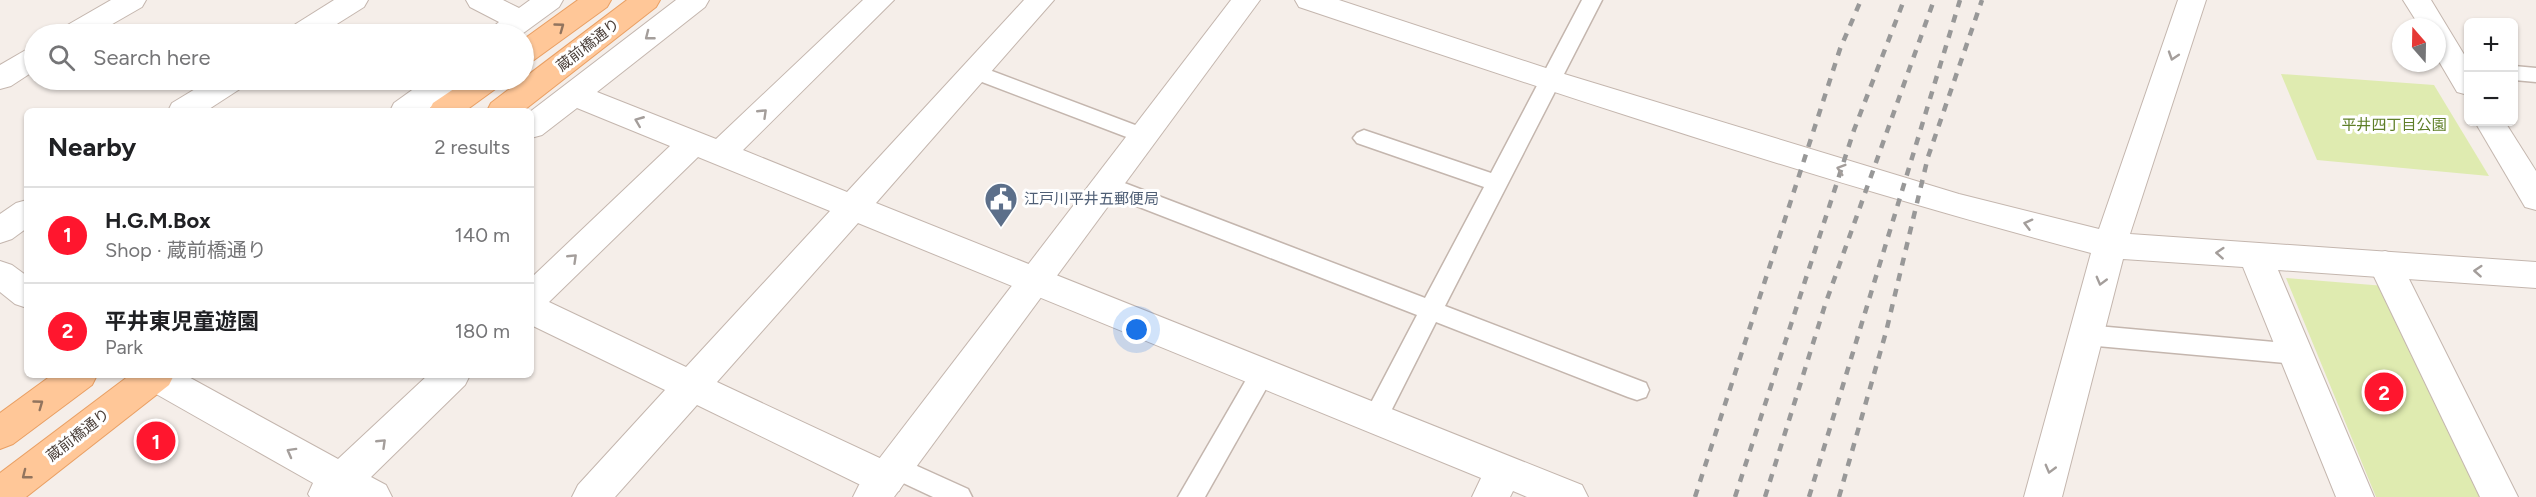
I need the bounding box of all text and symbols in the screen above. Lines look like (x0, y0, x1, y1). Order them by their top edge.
street label: 蔵前橋通り (553, 15, 623, 75)
north arrow (2392, 18, 2446, 72)
map controls (2464, 18, 2518, 126)
button: + (2464, 18, 2518, 72)
one-way arrow (554, 23, 565, 34)
search box (24, 24, 534, 90)
one-way arrow (645, 29, 656, 40)
icon: search (45, 41, 78, 74)
text: Search here (93, 44, 211, 71)
one-way arrow (2168, 50, 2181, 60)
button: − (2464, 72, 2518, 126)
one-way arrow (755, 110, 766, 121)
one-way arrow (634, 116, 645, 128)
park label: 平井四丁目公園 (2341, 116, 2447, 134)
text: Nearby (48, 131, 136, 163)
text: 2 results (434, 135, 510, 159)
one-way arrow (1836, 164, 1847, 176)
public building icon: 江戸川平井五郵便局 (983, 181, 1019, 228)
place label: 江戸川平井五郵便局 (1024, 190, 1159, 208)
text: H.G.M.Box (105, 207, 211, 234)
one-way arrow (2023, 219, 2034, 231)
text: 1 (63, 223, 72, 247)
text: 140 m (455, 223, 510, 247)
text: Shop · 蔵前橋通り (105, 238, 267, 262)
one-way arrow (2216, 247, 2225, 260)
one-way arrow (566, 255, 577, 266)
one-way arrow (2473, 264, 2482, 277)
one-way arrow (2096, 275, 2108, 286)
text: 平井東児童遊園 (105, 308, 259, 335)
your location (1122, 315, 1151, 344)
text: 2 (62, 319, 73, 343)
text: 180 m (455, 319, 510, 343)
text: Park (105, 335, 143, 359)
pin: 2 (2364, 370, 2404, 414)
one-way arrow (33, 400, 44, 411)
street label: 蔵前橋通り (43, 405, 113, 465)
pin: 1 (136, 418, 176, 464)
one-way arrow (374, 439, 385, 450)
one-way arrow (287, 448, 297, 460)
one-way arrow (2045, 464, 2058, 474)
one-way arrow (22, 467, 33, 478)

